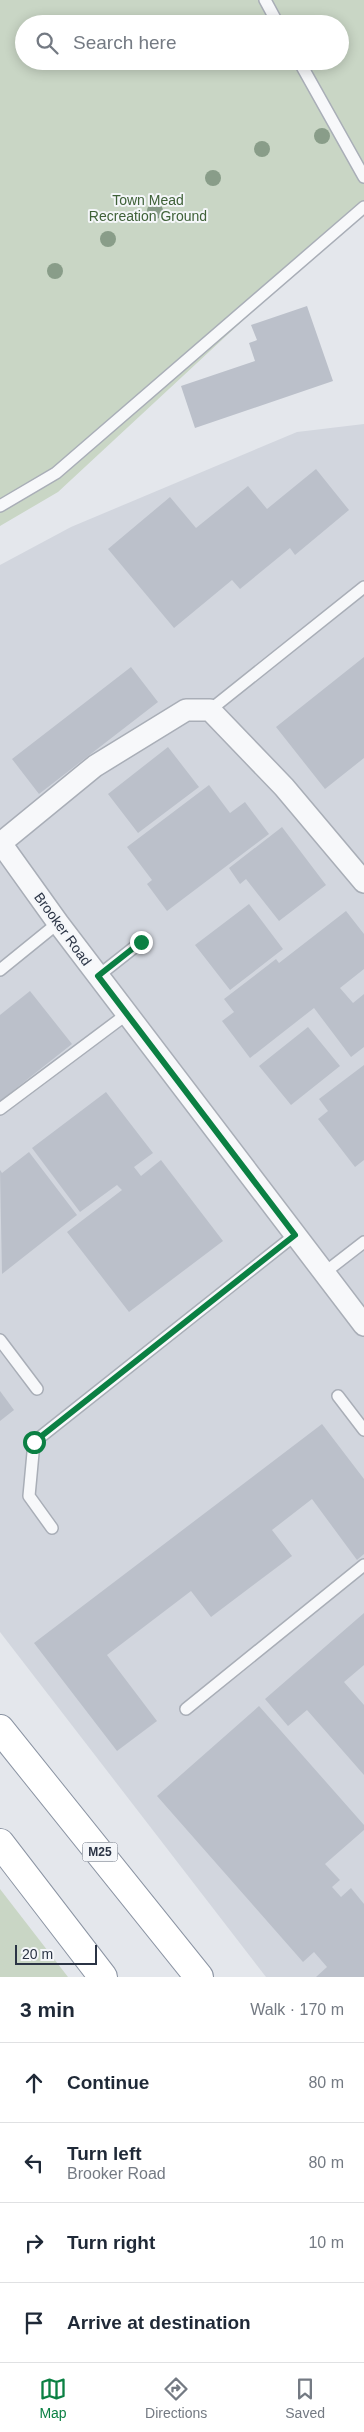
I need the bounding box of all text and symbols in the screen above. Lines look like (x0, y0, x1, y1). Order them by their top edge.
search box (15, 15, 349, 70)
icon: search (33, 29, 61, 57)
text: Search here (73, 32, 177, 53)
park label: Town Mead Recreation Ground (89, 192, 207, 224)
street label: Brooker Road (31, 889, 95, 969)
route end (130, 931, 153, 954)
route start (23, 1431, 46, 1454)
road number: M25 (82, 1842, 118, 1861)
scale bar (15, 1942, 98, 1965)
text: 20 m (22, 1946, 53, 1962)
text: 3 min (20, 1998, 75, 2021)
text: Walk · 170 m (250, 2001, 344, 2018)
icon: ahead (20, 2069, 48, 2097)
text: Continue (67, 2072, 149, 2093)
text: 80 m (308, 2074, 344, 2091)
text: Turn left (67, 2143, 142, 2164)
icon: left (20, 2149, 48, 2177)
text: 80 m (308, 2154, 344, 2171)
text: Brooker Road (67, 2165, 166, 2182)
icon: right (20, 2229, 48, 2257)
text: Turn right (67, 2232, 155, 2253)
text: 10 m (308, 2234, 344, 2251)
icon: arrive (20, 2309, 48, 2337)
text: Arrive at destination (67, 2312, 251, 2333)
tab: Map (39, 2375, 67, 2421)
tab: Directions (145, 2375, 207, 2421)
tab: Saved (285, 2375, 325, 2421)

